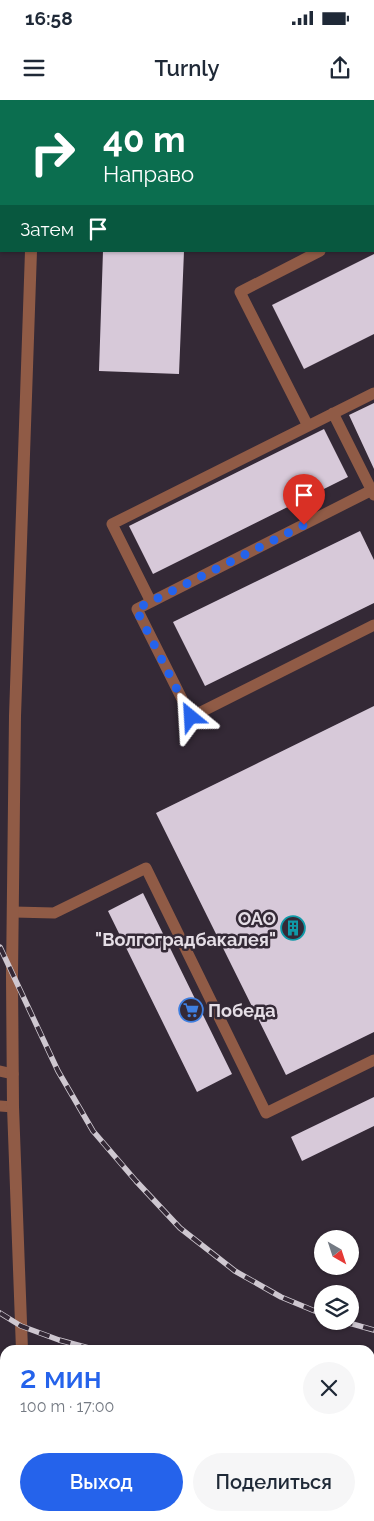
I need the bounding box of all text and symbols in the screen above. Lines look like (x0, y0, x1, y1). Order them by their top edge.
text: 16:58 (25, 7, 73, 29)
icon: menu (20, 54, 48, 82)
icon: share (326, 54, 354, 82)
text: Turnly (154, 55, 220, 81)
text: 40 m (103, 119, 185, 160)
icon: right (20, 120, 85, 185)
text: Направо (103, 161, 194, 187)
icon: arrive (84, 215, 112, 243)
text: Затем (20, 218, 74, 240)
pin (283, 474, 325, 525)
icon: arrive (290, 481, 318, 509)
position arrow (164, 690, 216, 742)
place label: ОАО "Волгоградбакалея" (95, 908, 276, 950)
building icon: ОАО "Волгоградбакалея" (280, 915, 306, 941)
supermarket icon: Победа (178, 997, 204, 1023)
place label: Победа (208, 1000, 276, 1021)
north arrow (314, 1230, 359, 1275)
map controls (314, 1230, 359, 1330)
button: layers (314, 1285, 359, 1330)
text: 2 мин (20, 1360, 102, 1395)
button: close (303, 1362, 355, 1414)
text: 100 m · 17:00 (20, 1397, 114, 1416)
button: Выход (20, 1453, 183, 1511)
button: Поделиться (193, 1453, 355, 1511)

